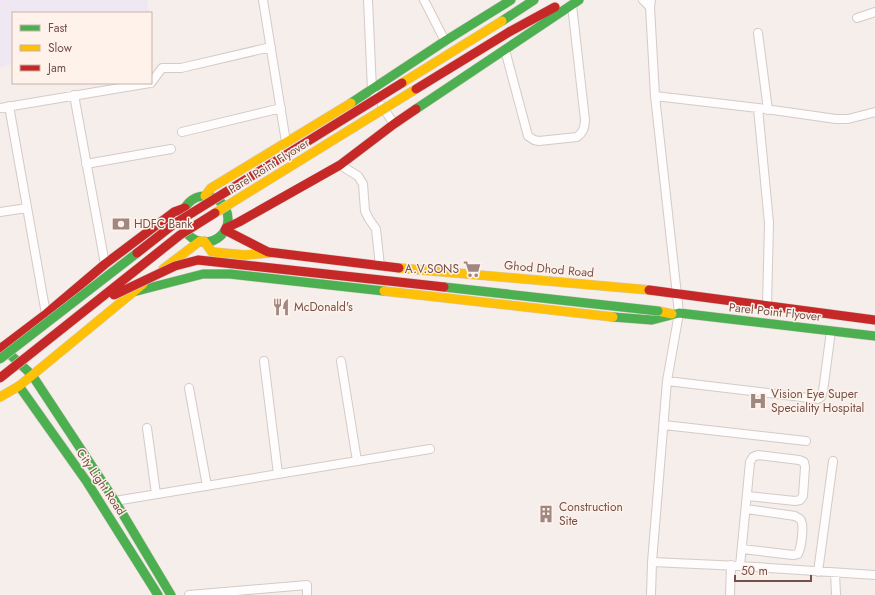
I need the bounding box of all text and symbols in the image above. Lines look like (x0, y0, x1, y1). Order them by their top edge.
legend (12, 12, 152, 84)
text: Fast (48, 19, 67, 37)
text: Slow (48, 39, 73, 57)
text: Jam (46, 59, 66, 77)
street label: Parel Point Flyover (225, 133, 314, 198)
bank icon: HDFC Bank (111, 214, 131, 234)
place label: HDFC Bank (134, 215, 193, 233)
street label: Ghod Dhod Road (503, 256, 595, 282)
supermarket icon: A.V.SONS (462, 259, 482, 279)
place label: A.V.SONS (405, 260, 459, 278)
restaurant icon: McDonald's (271, 297, 291, 317)
place label: McDonald's (294, 298, 353, 316)
street label: Parel Point Flyover (728, 298, 823, 326)
place label: Vision Eye Super Speciality Hospital (771, 385, 864, 417)
hospital icon: Vision Eye Super Speciality Hospital (748, 391, 768, 411)
street label: City Light Road (72, 445, 130, 519)
place label: Construction Site (559, 498, 623, 530)
building icon: Construction Site (536, 504, 556, 524)
scale bar (735, 557, 811, 583)
text: 50 m (741, 562, 768, 580)

